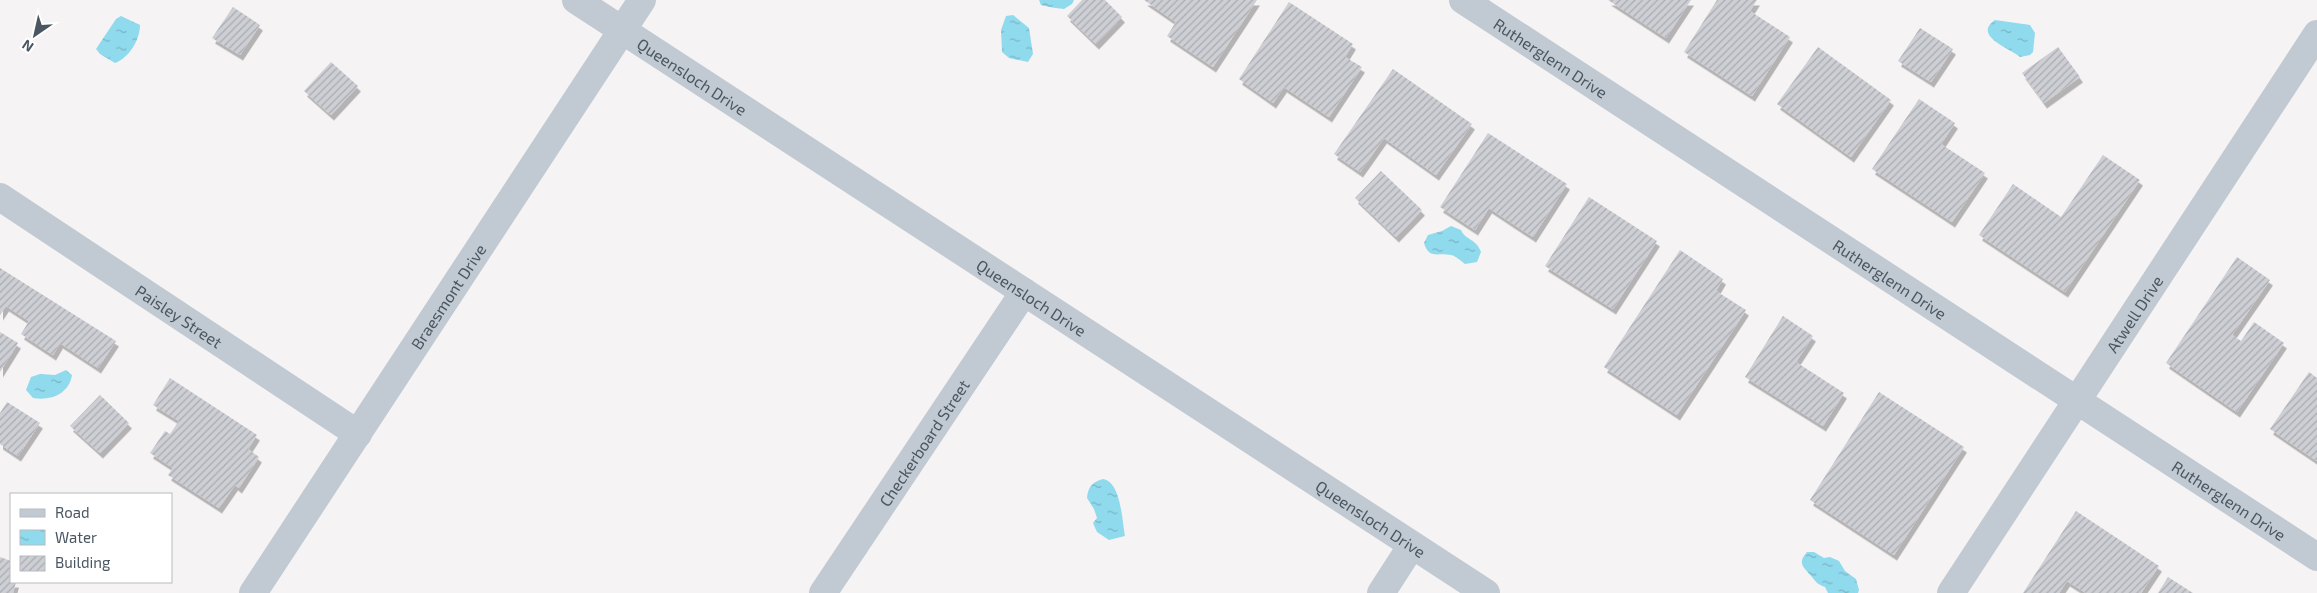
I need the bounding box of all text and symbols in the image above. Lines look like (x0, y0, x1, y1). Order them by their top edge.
north arrow (10, 10, 60, 60)
street label: Rutherglenn Drive (1491, 13, 1611, 101)
street label: Queensloch Drive (634, 33, 751, 119)
text: N (19, 36, 36, 56)
street label: Rutherglenn Drive (1830, 235, 1951, 323)
street label: Braesmont Drive (406, 240, 489, 352)
street label: Queensloch Drive (973, 254, 1090, 340)
street label: Atwell Drive (2102, 271, 2166, 356)
street label: Paisley Street (132, 280, 226, 351)
street label: Checkerboard Street (874, 376, 973, 509)
street label: Rutherglenn Drive (2169, 456, 2290, 544)
street label: Queensloch Drive (1312, 475, 1429, 561)
legend (10, 493, 172, 583)
text: Road (55, 503, 90, 521)
text: Water (55, 528, 97, 546)
text: Building (55, 553, 111, 571)

